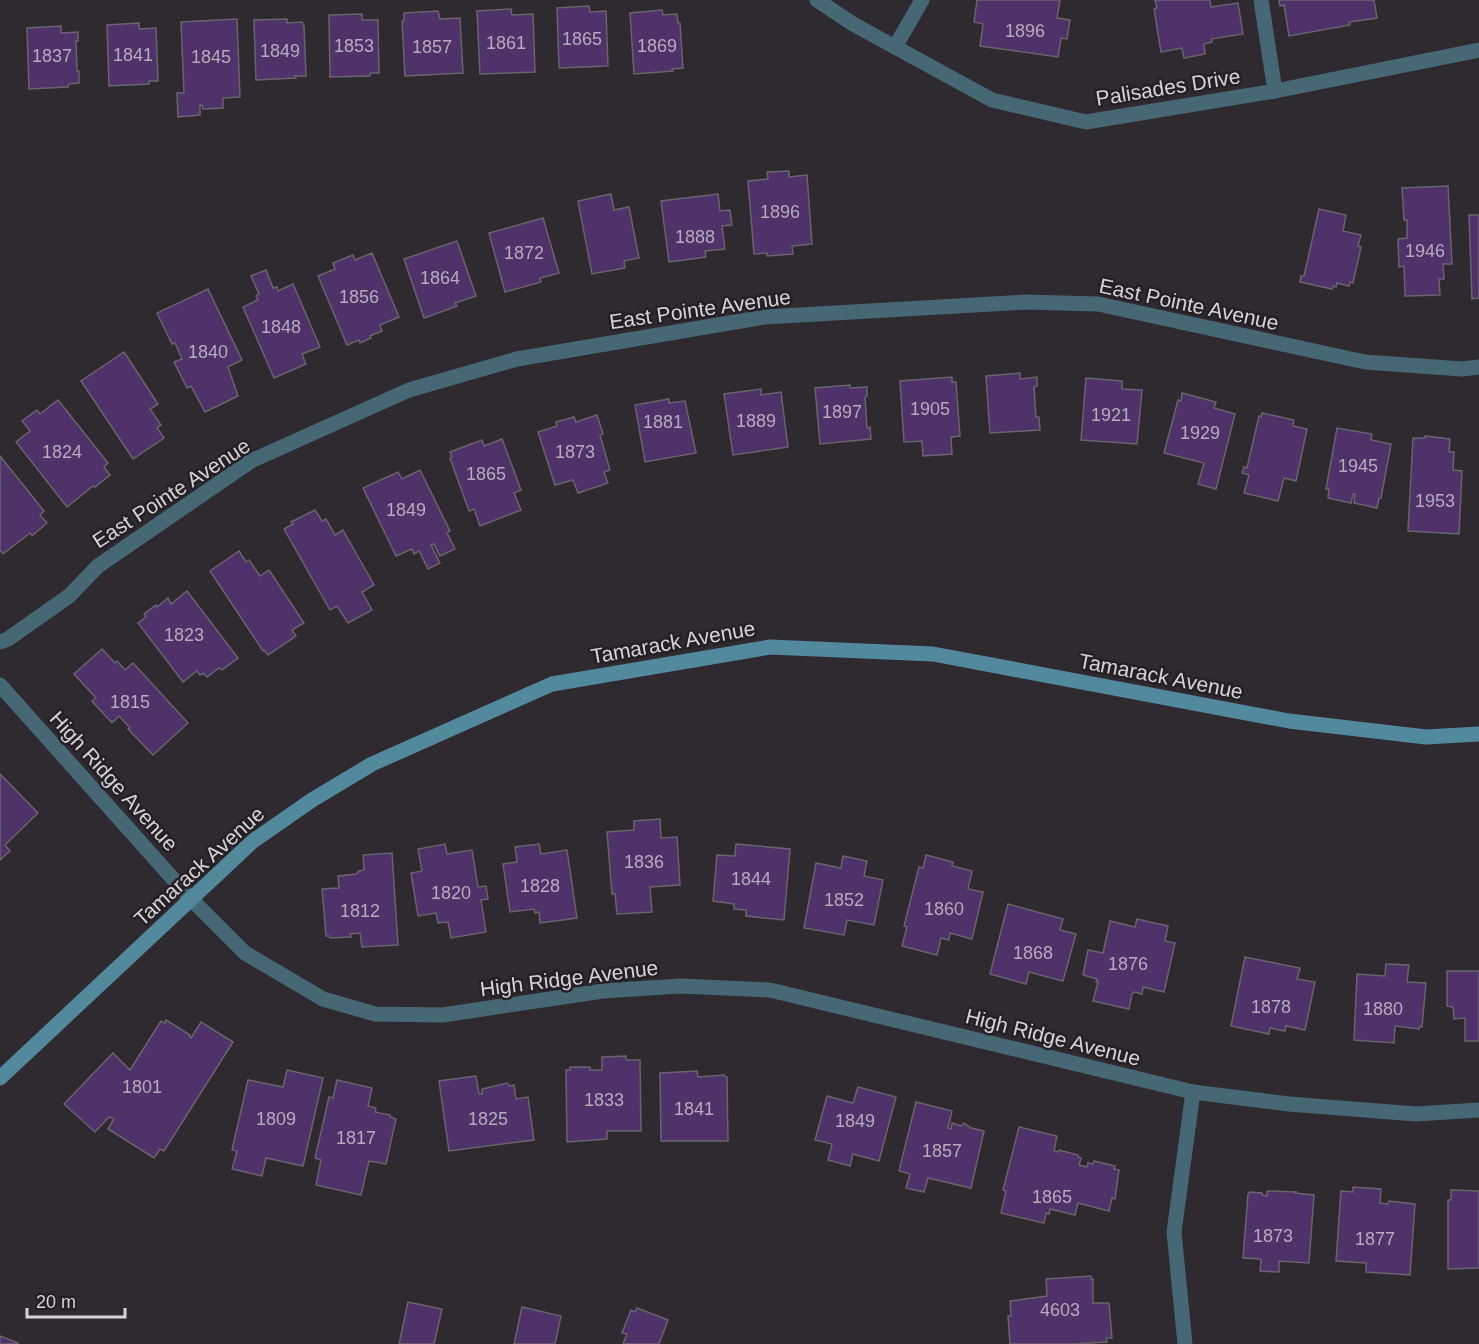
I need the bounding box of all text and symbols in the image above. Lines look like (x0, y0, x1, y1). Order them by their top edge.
house number: 1896 (1005, 21, 1045, 41)
house number: 1865 (562, 29, 602, 49)
house number: 1861 (486, 33, 526, 53)
house number: 1853 (334, 36, 374, 56)
house number: 1869 (637, 36, 677, 56)
house number: 1857 (412, 37, 452, 57)
house number: 1849 (260, 41, 300, 61)
house number: 1841 (113, 45, 153, 65)
house number: 1837 (32, 46, 72, 66)
house number: 1845 (191, 47, 231, 67)
street label: Palisades Drive (1094, 64, 1242, 110)
house number: 1896 (760, 202, 800, 222)
house number: 1888 (675, 227, 715, 247)
house number: 1946 (1405, 241, 1445, 261)
house number: 1872 (504, 243, 544, 263)
house number: 1864 (420, 268, 460, 288)
street label: East Pointe Avenue (1097, 274, 1281, 334)
street label: East Pointe Avenue (608, 285, 792, 333)
house number: 1856 (339, 287, 379, 307)
house number: 1848 (261, 317, 301, 337)
house number: 1840 (188, 342, 228, 362)
house number: 1905 (910, 399, 950, 419)
house number: 1897 (822, 402, 862, 422)
house number: 1921 (1091, 405, 1131, 425)
house number: 1889 (736, 411, 776, 431)
house number: 1881 (643, 412, 683, 432)
house number: 1929 (1180, 423, 1220, 443)
street label: East Pointe Avenue (88, 434, 254, 552)
house number: 1824 (42, 442, 82, 462)
house number: 1873 (555, 442, 595, 462)
house number: 1945 (1338, 456, 1378, 476)
house number: 1865 (466, 464, 506, 484)
house number: 1953 (1415, 491, 1455, 511)
house number: 1849 (386, 500, 426, 520)
street label: Tamarack Avenue (589, 616, 757, 668)
house number: 1823 (164, 625, 204, 645)
street label: Tamarack Avenue (1077, 649, 1245, 703)
house number: 1815 (110, 692, 150, 712)
street label: High Ridge Avenue (45, 707, 183, 855)
street label: Tamarack Avenue (129, 802, 269, 930)
house number: 1836 (624, 852, 664, 872)
house number: 1844 (731, 869, 771, 889)
house number: 1828 (520, 876, 560, 896)
house number: 1820 (431, 883, 471, 903)
house number: 1852 (824, 890, 864, 910)
house number: 1860 (924, 899, 964, 919)
house number: 1812 (340, 901, 380, 921)
house number: 1868 (1013, 943, 1053, 963)
house number: 1876 (1108, 954, 1148, 974)
street label: High Ridge Avenue (479, 956, 659, 1000)
house number: 1878 (1251, 997, 1291, 1017)
house number: 1880 (1363, 999, 1403, 1019)
street label: High Ridge Avenue (963, 1004, 1143, 1070)
house number: 1801 (122, 1077, 162, 1097)
house number: 1833 (584, 1090, 624, 1110)
house number: 1841 (674, 1099, 714, 1119)
house number: 1809 (256, 1109, 296, 1129)
house number: 1825 (468, 1109, 508, 1129)
house number: 1849 (835, 1111, 875, 1131)
house number: 1817 (336, 1128, 376, 1148)
house number: 1857 (922, 1141, 962, 1161)
house number: 1865 (1032, 1187, 1072, 1207)
house number: 1873 (1253, 1226, 1293, 1246)
house number: 1877 (1355, 1229, 1395, 1249)
scale bar (27, 1281, 124, 1319)
text: 20 m (36, 1292, 76, 1312)
house number: 4603 (1040, 1300, 1080, 1320)

